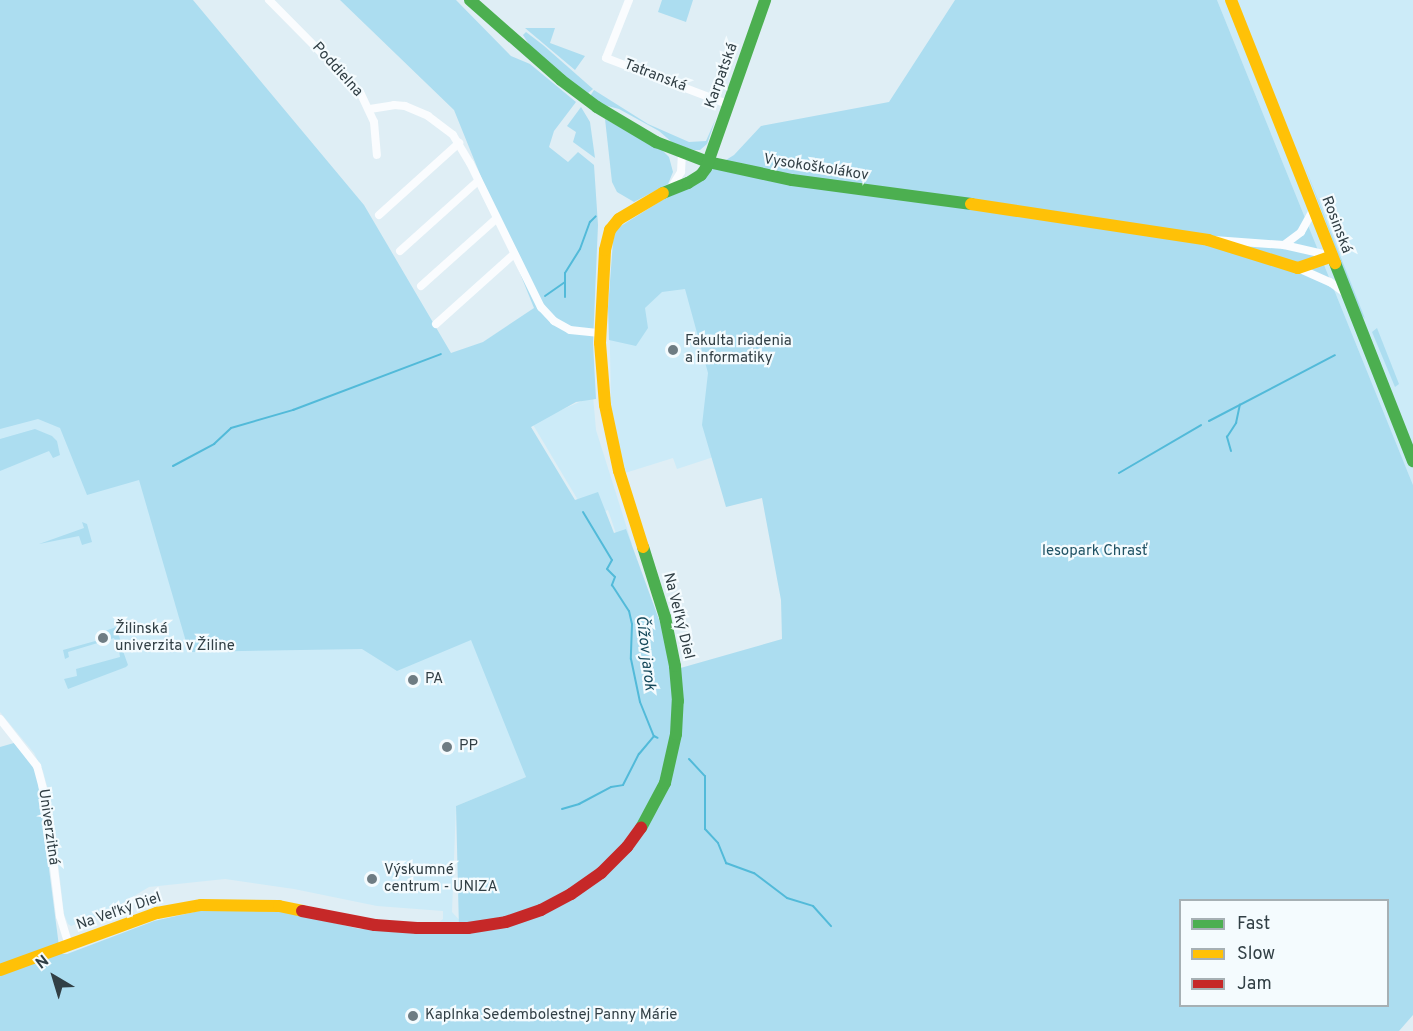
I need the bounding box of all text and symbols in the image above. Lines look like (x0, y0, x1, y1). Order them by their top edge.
street label: Poddielna (308, 39, 366, 101)
street label: Karpatská (702, 41, 742, 111)
street label: Tatranská (621, 56, 689, 96)
street label: Vysokoškolákov (762, 151, 870, 185)
street label: Rosinská (1317, 194, 1355, 256)
place label: Fakulta riadenia a informatiky (685, 332, 792, 367)
marker: Fakulta riadenia a informatiky (666, 343, 680, 357)
park label: lesopark Chrasť (1042, 543, 1148, 561)
street label: Na Veľký Diel (658, 571, 698, 661)
water label: Čížov jarok (631, 614, 659, 692)
place label: Žilinská univerzita v Žiline (115, 620, 235, 655)
marker: Žilinská univerzita v Žiline (96, 631, 110, 645)
place label: PA (425, 671, 443, 689)
marker: PA (406, 673, 420, 687)
place label: PP (459, 738, 478, 756)
marker: PP (440, 740, 454, 754)
street label: Univerzitná (34, 788, 62, 866)
place label: Výskumné centrum - UNIZA (384, 861, 498, 896)
marker: Výskumné centrum - UNIZA (365, 872, 379, 886)
street label: Na Veľký Diel (74, 889, 164, 935)
legend (1179, 899, 1389, 1007)
text: Fast (1237, 913, 1270, 936)
text: Slow (1237, 943, 1275, 966)
north arrow (24, 947, 84, 1007)
text: N (32, 951, 54, 974)
text: Jam (1237, 973, 1272, 996)
place label: Kaplnka Sedembolestnej Panny Márie (425, 1007, 677, 1025)
marker: Kaplnka Sedembolestnej Panny Márie (406, 1009, 420, 1023)

